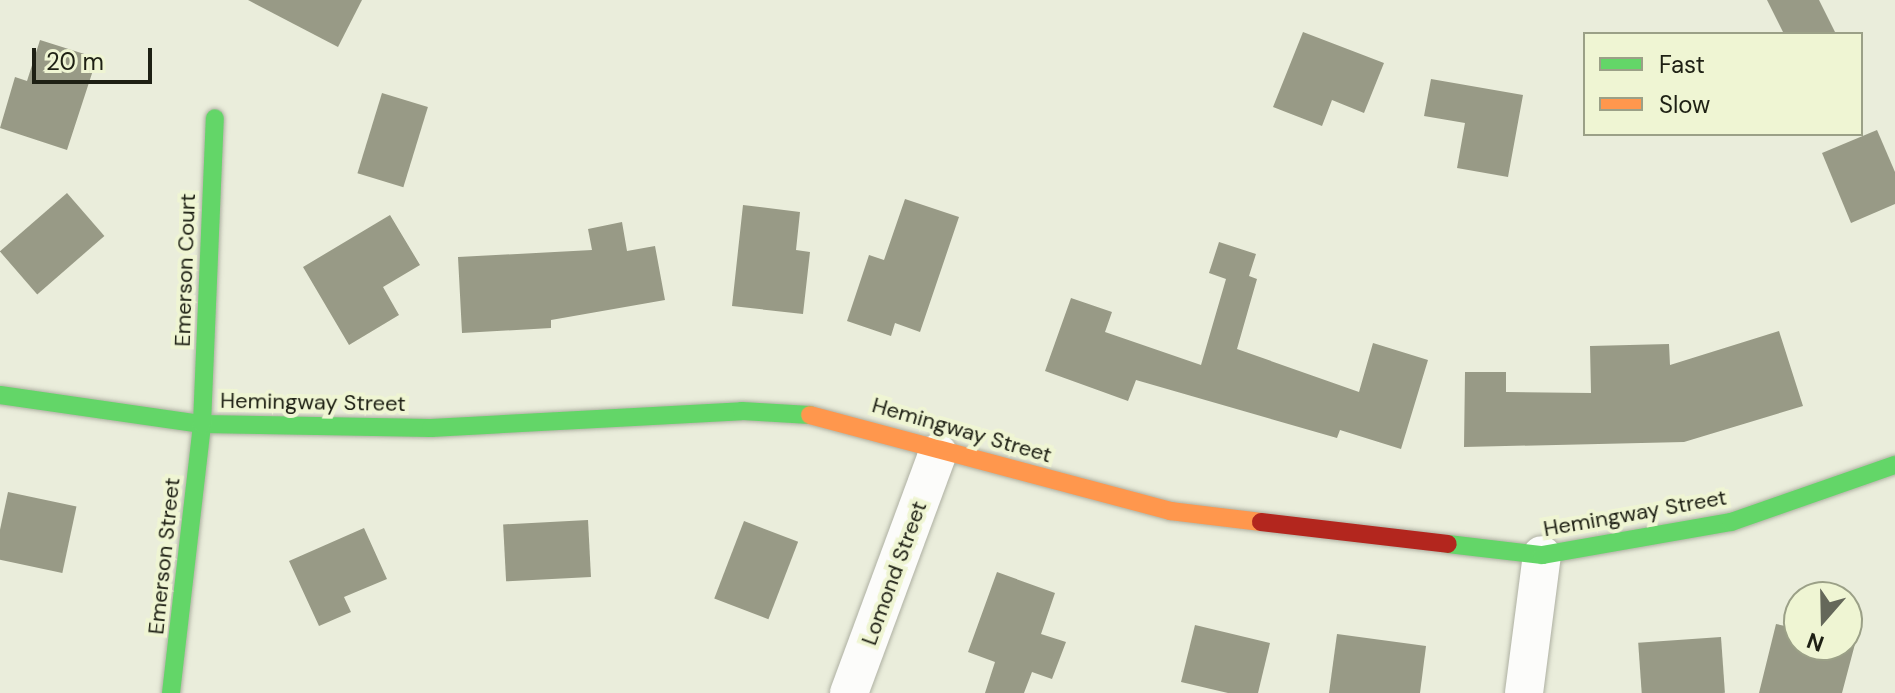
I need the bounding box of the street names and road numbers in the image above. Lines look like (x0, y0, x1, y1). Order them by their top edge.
street label: Emerson Court (169, 193, 201, 347)
street label: Hemingway Street (220, 387, 406, 417)
street label: Hemingway Street (869, 392, 1055, 468)
street label: Emerson Street (143, 476, 185, 636)
street label: Hemingway Street (1541, 484, 1729, 542)
street label: Lomond Street (856, 497, 932, 649)

